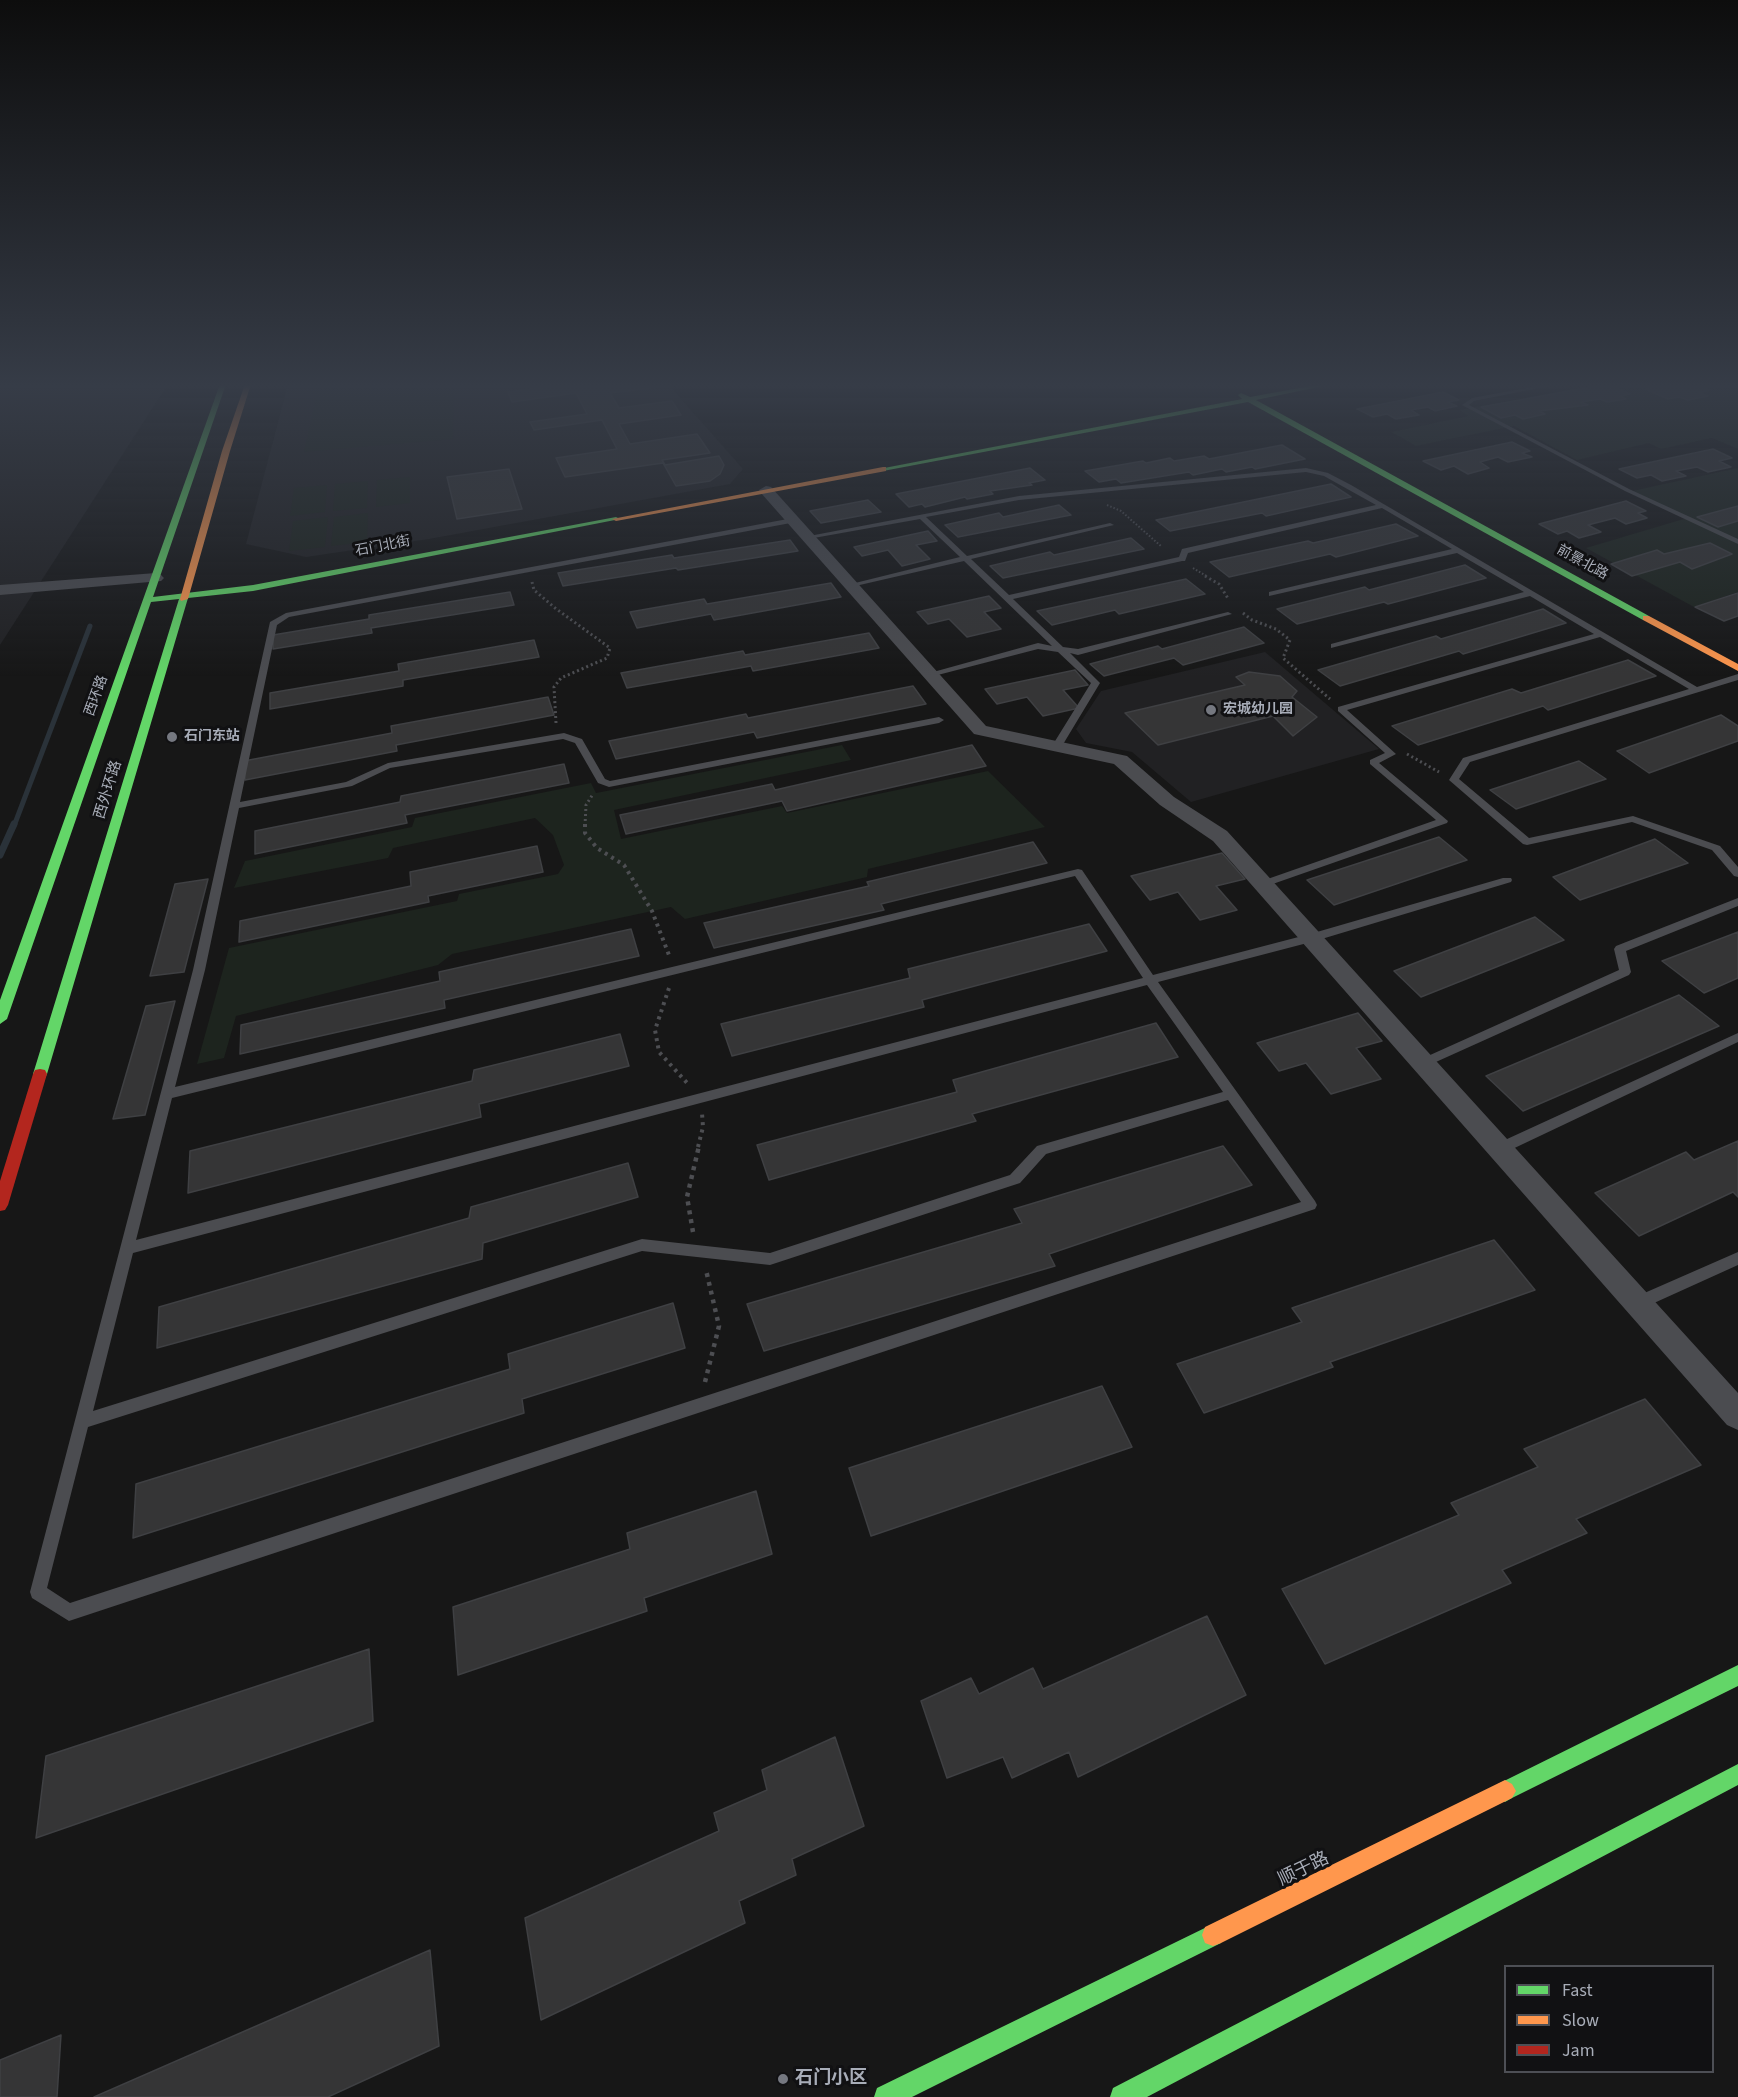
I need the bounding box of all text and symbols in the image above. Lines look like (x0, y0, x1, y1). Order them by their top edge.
street label: 石门北街 (354, 533, 412, 561)
street label: 前景北路 (1553, 542, 1611, 584)
street label: 西环路 (82, 673, 112, 719)
place label: 宏城幼儿园 (1223, 702, 1293, 718)
marker: 宏城幼儿园 (1204, 703, 1218, 717)
place label: 石门东站 (184, 729, 240, 745)
marker: 石门东站 (165, 730, 179, 744)
street label: 西外环路 (92, 759, 126, 821)
street label: 顺于路 (1275, 1848, 1333, 1892)
legend (1504, 1965, 1714, 2073)
text: Fast (1562, 1978, 1593, 2003)
text: Slow (1562, 2008, 1599, 2033)
text: Jam (1562, 2038, 1595, 2063)
place label: 石门小区 (795, 2068, 867, 2090)
marker: 石门小区 (776, 2072, 790, 2086)

